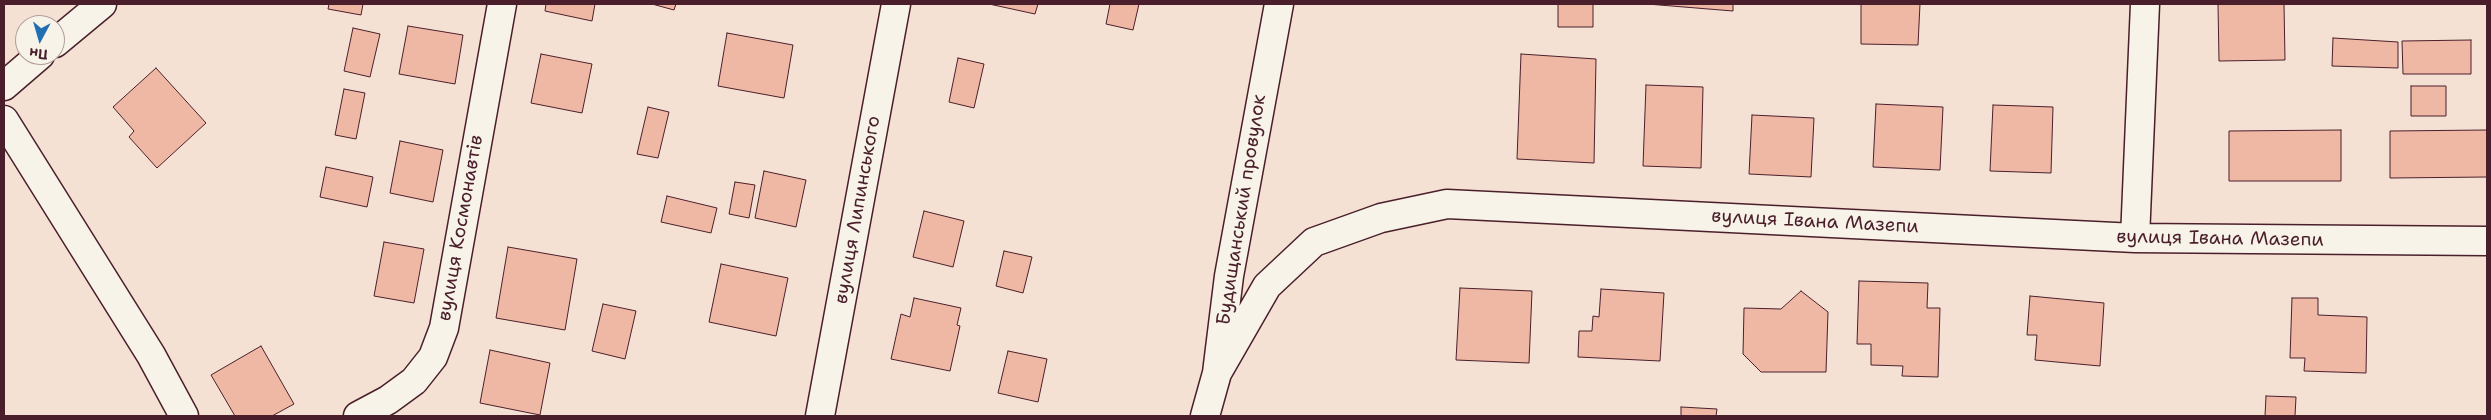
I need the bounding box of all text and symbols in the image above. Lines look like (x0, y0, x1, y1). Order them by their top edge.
north arrow (15, 15, 65, 65)
text: Пн (28, 44, 49, 64)
street label: Будищанський провулок (1212, 93, 1272, 327)
street label: вулиця Липинського (830, 114, 886, 306)
street label: вулиця Космонавтів (433, 133, 489, 323)
street label: вулиця Івана Мазепи (1711, 205, 1919, 239)
street label: вулиця Івана Мазепи (2116, 226, 2324, 252)

